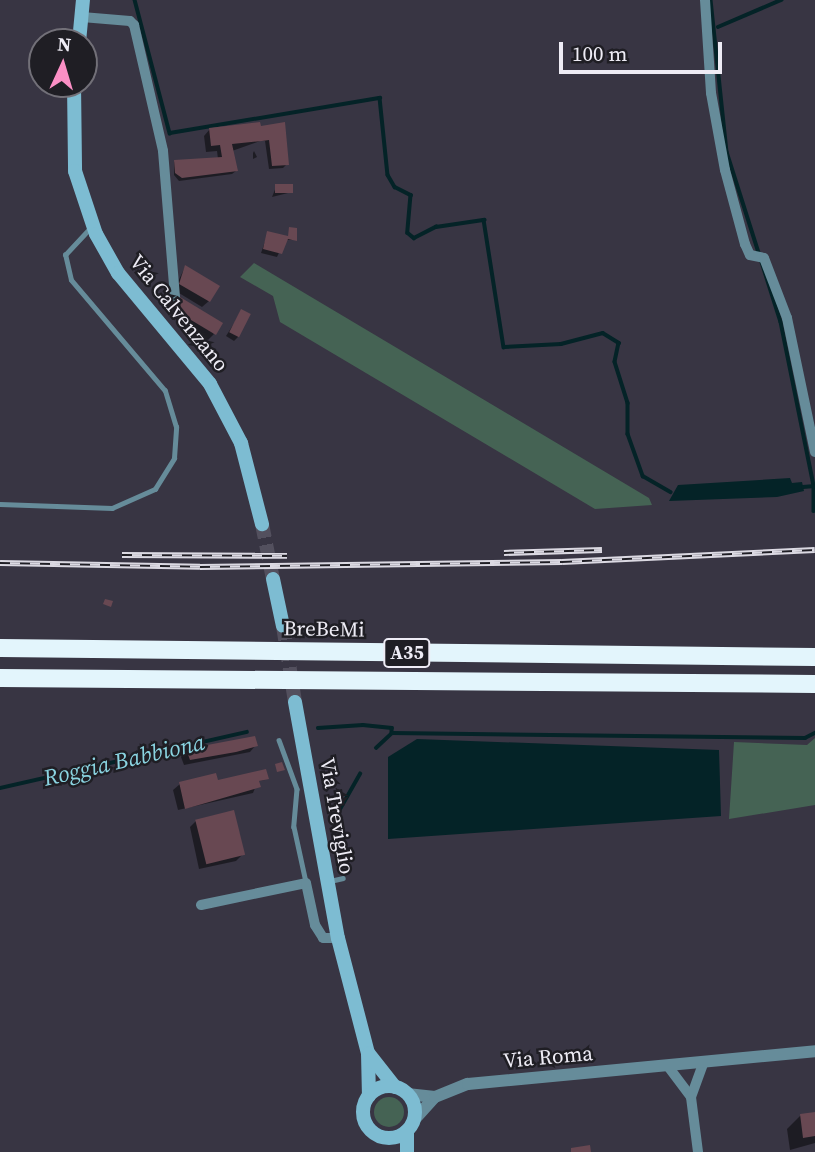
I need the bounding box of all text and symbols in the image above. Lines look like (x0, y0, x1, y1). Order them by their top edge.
north arrow (28, 28, 98, 98)
scale bar (563, 28, 726, 72)
text: N (57, 31, 72, 57)
text: 100 m (572, 39, 627, 68)
street label: Via Calvenzano (124, 249, 234, 377)
street label: BreBeMi (283, 616, 365, 642)
road number: A35 (382, 638, 432, 668)
water label: Roggia Babbiona (41, 728, 207, 792)
street label: Via Treviglio (314, 756, 360, 876)
street label: Via Roma (502, 1041, 594, 1073)

